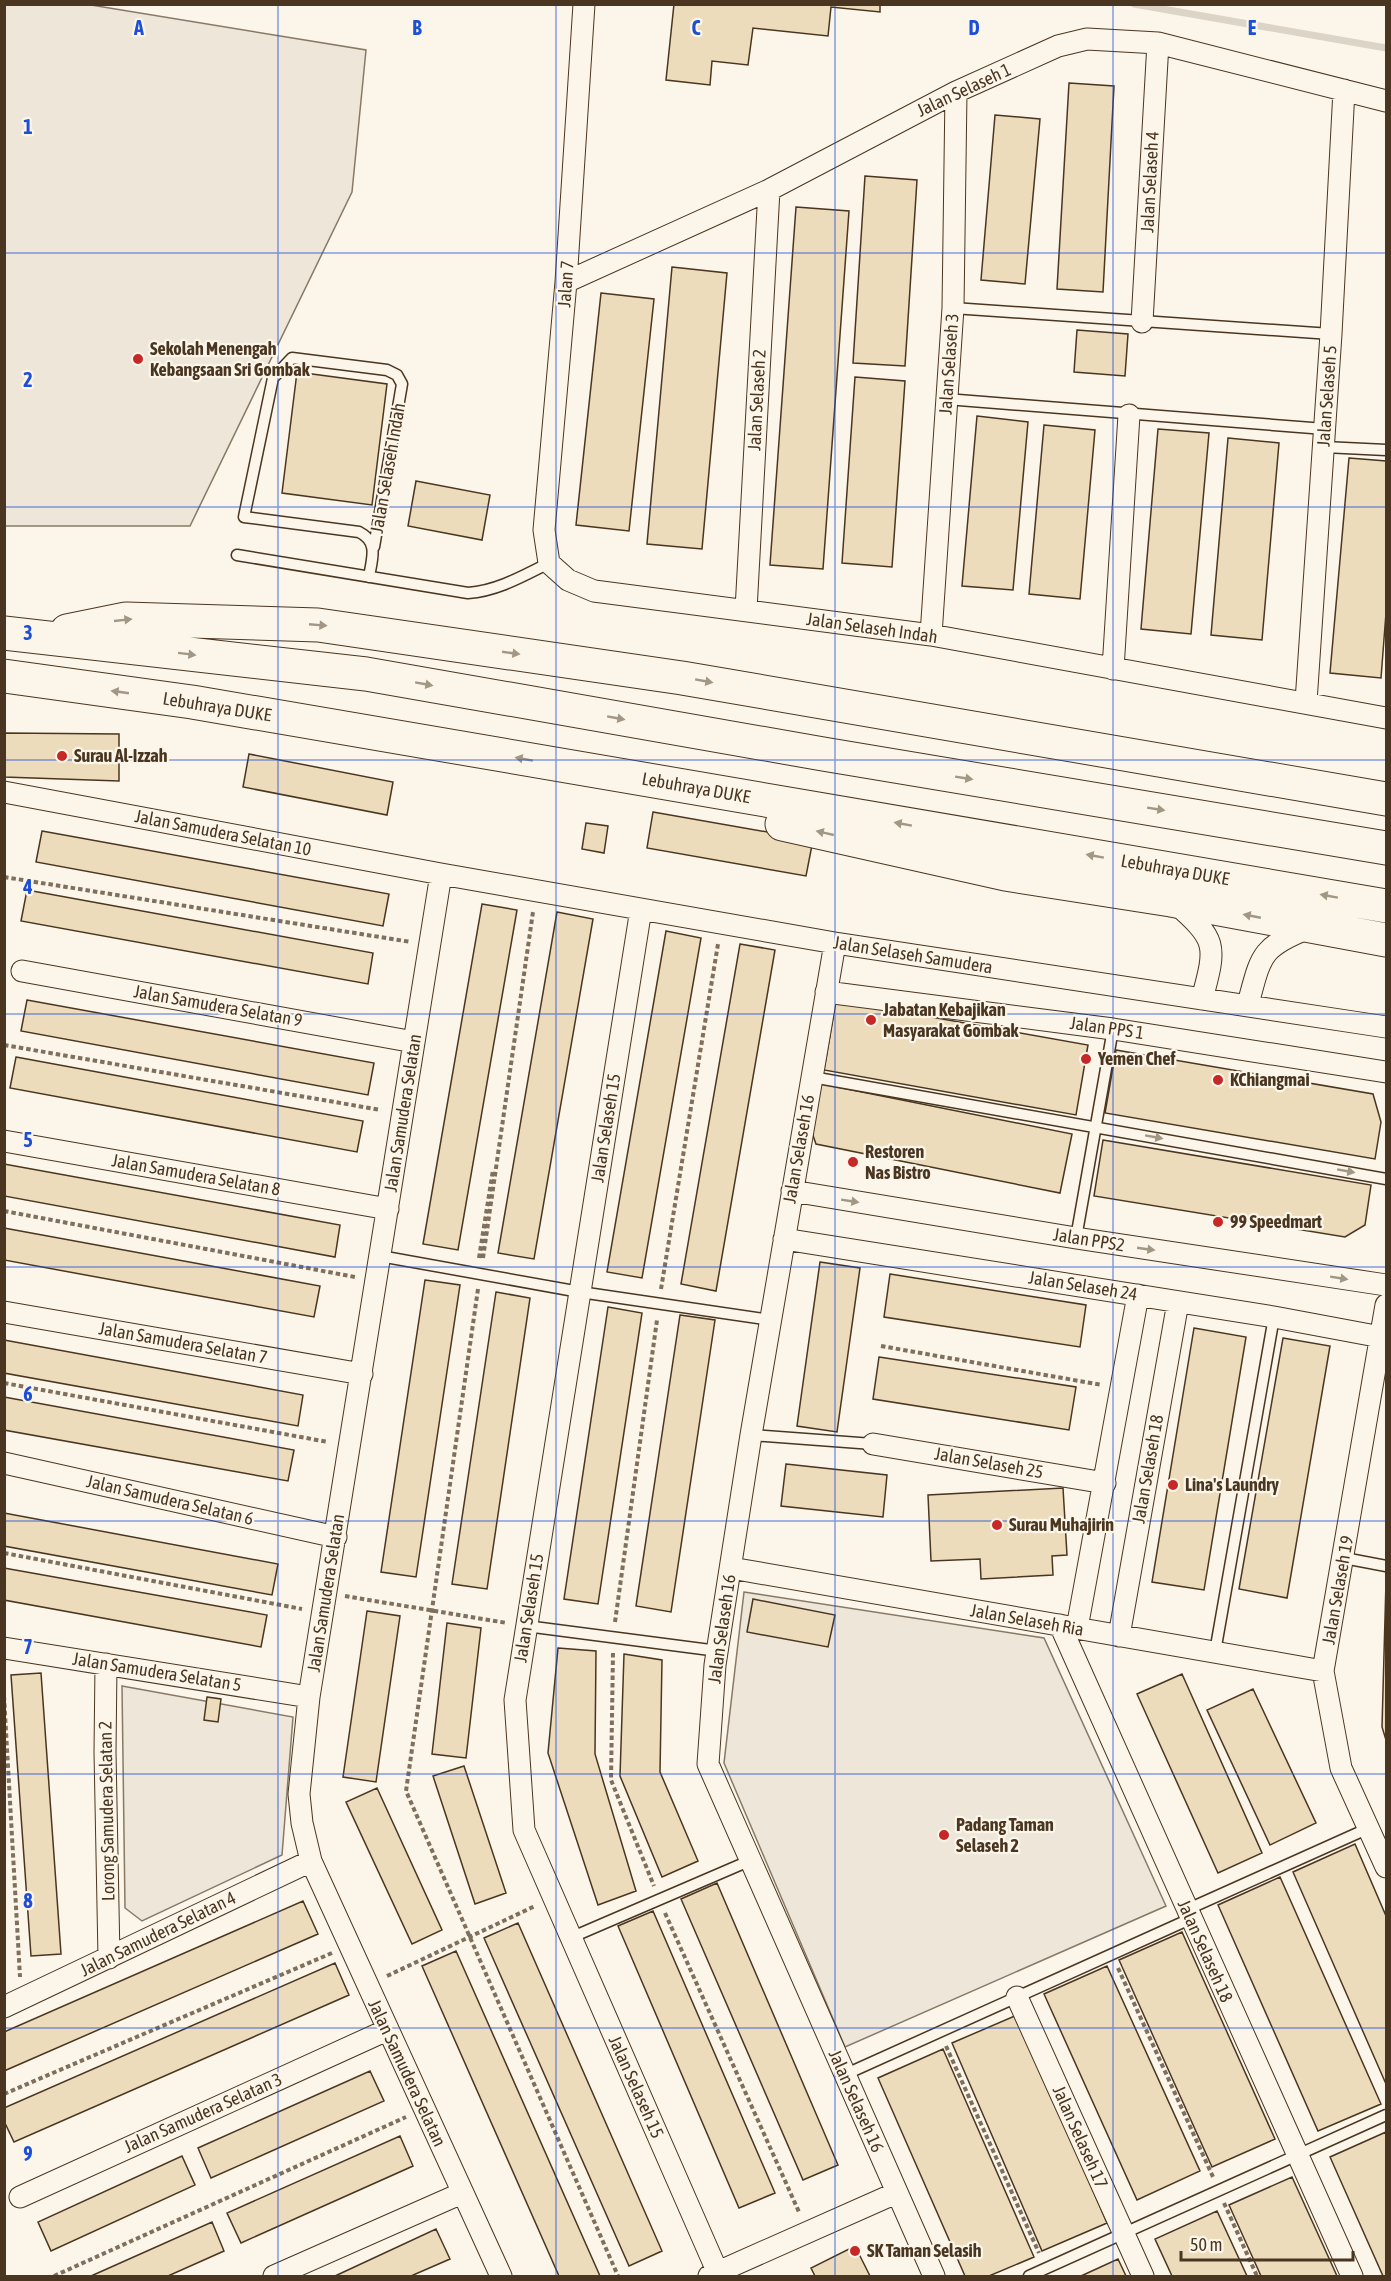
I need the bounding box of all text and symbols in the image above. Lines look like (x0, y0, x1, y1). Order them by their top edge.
text: A (133, 16, 144, 39)
text: B (412, 16, 422, 39)
text: C (692, 16, 701, 39)
text: D (968, 16, 980, 39)
text: E (1248, 16, 1257, 39)
street label: Jalan Selaseh 1 (913, 59, 1014, 121)
text: 1 (23, 115, 33, 138)
street label: Jalan Selaseh 4 (1136, 131, 1163, 233)
street label: Jalan 7 (553, 260, 578, 308)
street label: Jalan Selaseh 3 (934, 313, 963, 415)
place label: Sekolah Menengah Kebangsaan Sri Gombak (150, 338, 311, 380)
street label: Jalan Selaseh 5 (1312, 345, 1341, 447)
street label: Jalan Selaseh 2 (743, 349, 770, 451)
marker: Sekolah Menengah Kebangsaan Sri Gombak (131, 352, 145, 366)
text: 2 (23, 368, 33, 391)
street label: Jalan Selaseh Indah (366, 401, 409, 535)
street label: Jalan Selaseh Indah (805, 608, 939, 647)
one-way arrow (113, 615, 132, 625)
one-way arrow (308, 620, 327, 630)
text: 3 (23, 621, 33, 644)
one-way arrow (501, 648, 520, 657)
one-way arrow (178, 649, 197, 659)
one-way arrow (694, 677, 713, 686)
one-way arrow (414, 680, 433, 689)
one-way arrow (111, 688, 130, 697)
street label: Lebuhraya DUKE (161, 688, 273, 726)
one-way arrow (606, 714, 625, 723)
place label: Surau Al-Izzah (74, 745, 168, 766)
marker: Surau Al-Izzah (55, 749, 69, 763)
one-way arrow (515, 754, 534, 763)
street label: Lebuhraya DUKE (640, 768, 752, 807)
one-way arrow (954, 773, 973, 782)
street label: Jalan Samudera Selatan 10 (133, 805, 313, 860)
one-way arrow (1147, 805, 1166, 814)
one-way arrow (893, 819, 912, 828)
one-way arrow (816, 828, 834, 838)
street label: Lebuhraya DUKE (1119, 850, 1231, 889)
one-way arrow (1086, 852, 1105, 861)
text: 4 (22, 875, 33, 898)
one-way arrow (1319, 892, 1338, 901)
one-way arrow (1243, 911, 1262, 920)
street label: Jalan Selaseh Samudera (832, 932, 994, 977)
street label: Jalan Samudera Selatan 9 (132, 980, 304, 1031)
place label: Jabatan Kebajikan Masyarakat Gombak (882, 999, 1020, 1041)
street label: Jalan PPS 1 (1069, 1012, 1145, 1043)
marker: Jabatan Kebajikan Masyarakat Gombak (864, 1013, 878, 1027)
street label: Jalan Samudera Selatan (380, 1032, 425, 1193)
place label: Yemen Chef (1097, 1048, 1176, 1069)
marker: Yemen Chef (1079, 1052, 1093, 1066)
place label: KChiangmai (1230, 1069, 1310, 1090)
street label: Jalan Selaseh 15 (587, 1072, 624, 1184)
marker: KChiangmai (1211, 1073, 1225, 1087)
street label: Jalan Selaseh 16 (779, 1093, 818, 1205)
text: 5 (23, 1128, 33, 1151)
one-way arrow (1144, 1133, 1163, 1142)
place label: Restoren Nas Bistro (865, 1141, 931, 1183)
street label: Jalan Samudera Selatan 8 (110, 1149, 282, 1200)
marker: Restoren Nas Bistro (846, 1155, 860, 1169)
one-way arrow (1336, 1167, 1355, 1176)
one-way arrow (841, 1196, 860, 1205)
place label: 99 Speedmart (1230, 1211, 1323, 1232)
marker: 99 Speedmart (1211, 1215, 1225, 1229)
street label: Jalan PPS2 (1052, 1223, 1126, 1256)
one-way arrow (1137, 1244, 1156, 1253)
street label: Jalan Selaseh 24 (1027, 1267, 1139, 1304)
one-way arrow (1330, 1273, 1349, 1282)
street label: Jalan Samudera Selatan 7 (97, 1317, 269, 1368)
text: 6 (23, 1382, 33, 1405)
street label: Jalan Selaseh 18 (1128, 1413, 1167, 1525)
street label: Jalan Selaseh 25 (933, 1443, 1045, 1482)
street label: Jalan Samudera Selatan 6 (85, 1470, 256, 1529)
place label: Lina's Laundry (1185, 1474, 1280, 1495)
marker: Lina's Laundry (1166, 1478, 1180, 1492)
street label: Jalan Samudera Selatan (303, 1512, 348, 1673)
place label: Surau Muhajirin (1009, 1514, 1114, 1535)
marker: Surau Muhajirin (990, 1518, 1004, 1532)
street label: Jalan Selaseh 19 (1318, 1534, 1357, 1646)
street label: Jalan Selaseh 15 (510, 1552, 547, 1664)
street label: Jalan Selaseh 16 (703, 1573, 740, 1685)
street label: Jalan Selaseh Ria (969, 1599, 1085, 1640)
text: 7 (23, 1635, 33, 1658)
street label: Jalan Samudera Selatan 5 (71, 1648, 243, 1695)
street label: Lorong Samudera Selatan 2 (94, 1721, 119, 1901)
place label: Padang Taman Selaseh 2 (956, 1814, 1054, 1856)
marker: Padang Taman Selaseh 2 (937, 1828, 951, 1842)
street label: Jalan Samudera Selatan 4 (76, 1887, 239, 1980)
text: 8 (23, 1889, 33, 1912)
street label: Jalan Selaseh 18 (1173, 1896, 1237, 2005)
street label: Jalan Samudera Selatan (364, 1996, 451, 2150)
street label: Jalan Selaseh 15 (604, 2032, 668, 2141)
street label: Jalan Selaseh 16 (824, 2046, 888, 2155)
street label: Jalan Samudera Selatan 3 (121, 2068, 285, 2157)
street label: Jalan Selaseh 17 (1048, 2082, 1112, 2191)
text: 9 (23, 2142, 33, 2165)
scale bar (1181, 2224, 1354, 2262)
text: 50 m (1190, 2234, 1222, 2255)
place label: SK Taman Selasih (867, 2240, 982, 2261)
marker: SK Taman Selasih (848, 2244, 862, 2258)

